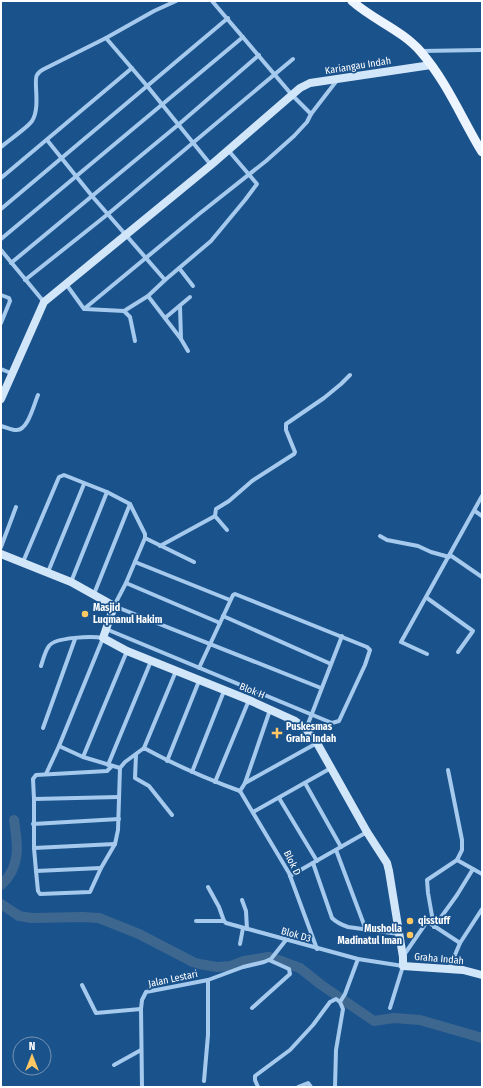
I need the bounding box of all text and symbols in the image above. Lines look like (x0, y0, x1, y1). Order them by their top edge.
street label: Kariangau Indah (324, 55, 392, 77)
place label: Masjid Luqmanul Hakim (93, 602, 163, 626)
marker: Masjid Luqmanul Hakim (80, 609, 90, 619)
street label: Blok H (238, 680, 266, 702)
place label: Puskesmas Graha Indah (286, 721, 336, 745)
marker: Puskesmas Graha Indah (271, 727, 283, 739)
street label: Blok D (281, 849, 303, 878)
place label: qisstuff (418, 915, 451, 927)
marker: qisstuff (405, 916, 415, 926)
place label: Musholla Madinatul Iman (338, 923, 402, 947)
street label: Blok D3 (280, 925, 313, 945)
marker: Musholla Madinatul Iman (405, 930, 415, 940)
street label: Graha Indah (414, 951, 464, 967)
street label: Jalan Lestari (147, 968, 199, 990)
north arrow (12, 1036, 52, 1076)
text: N (29, 1040, 35, 1053)

